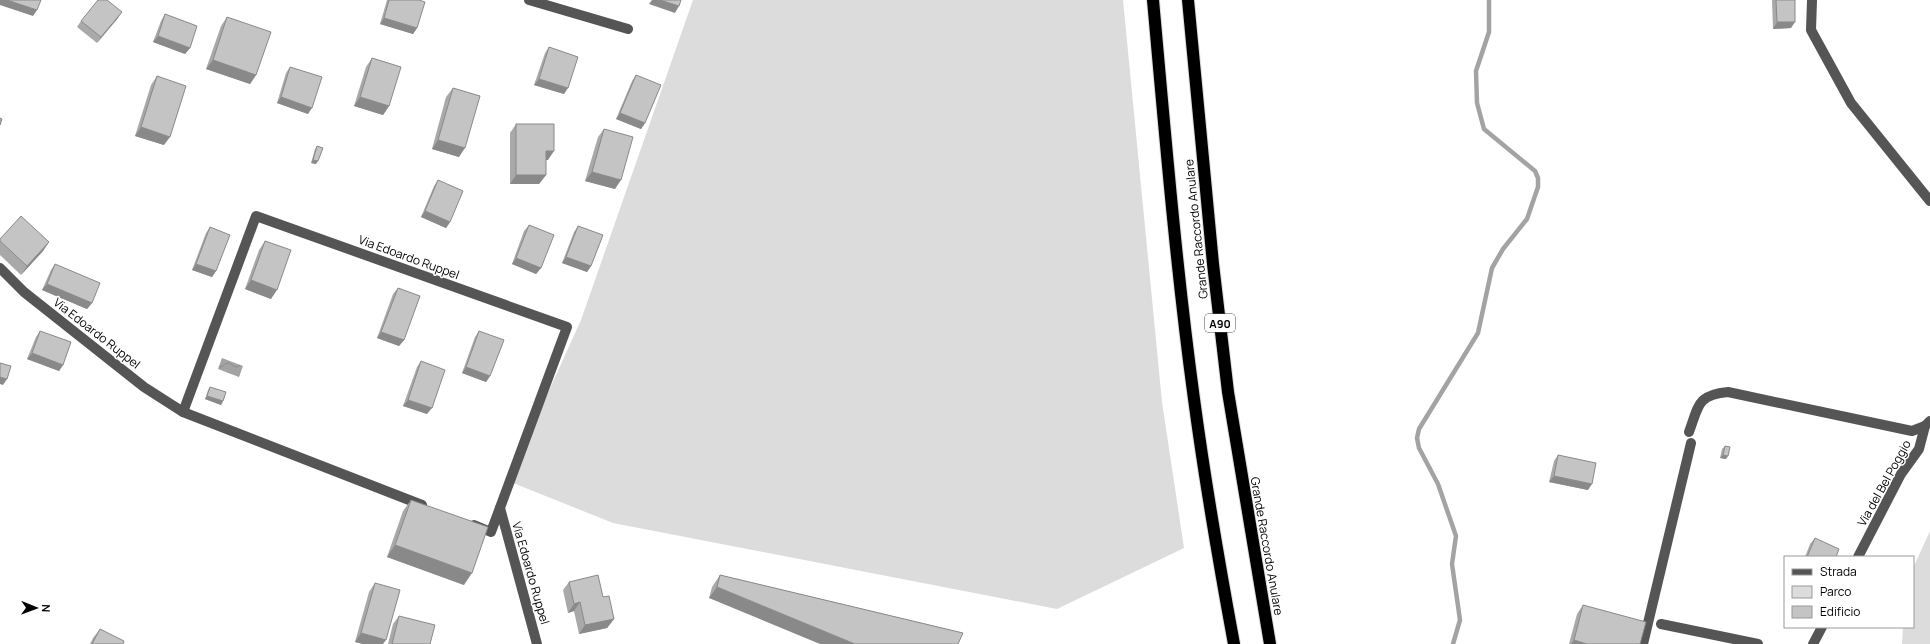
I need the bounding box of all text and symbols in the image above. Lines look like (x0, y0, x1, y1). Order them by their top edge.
street label: Grande Raccordo Anulare (1180, 158, 1212, 300)
street label: Via Edoardo Ruppel (356, 231, 462, 283)
street label: Via Edoardo Ruppel (50, 294, 144, 372)
road number: A90 (1205, 314, 1235, 332)
street label: Via del Bel Poggio (1853, 437, 1915, 529)
street label: Grande Raccordo Anulare (1246, 475, 1288, 617)
street label: Via Edoardo Ruppel (508, 520, 554, 626)
legend (1784, 556, 1914, 628)
text: Strada (1820, 563, 1857, 580)
text: Parco (1820, 583, 1851, 600)
north arrow (16, 588, 56, 628)
text: Edificio (1820, 603, 1860, 620)
text: N (39, 604, 54, 612)

